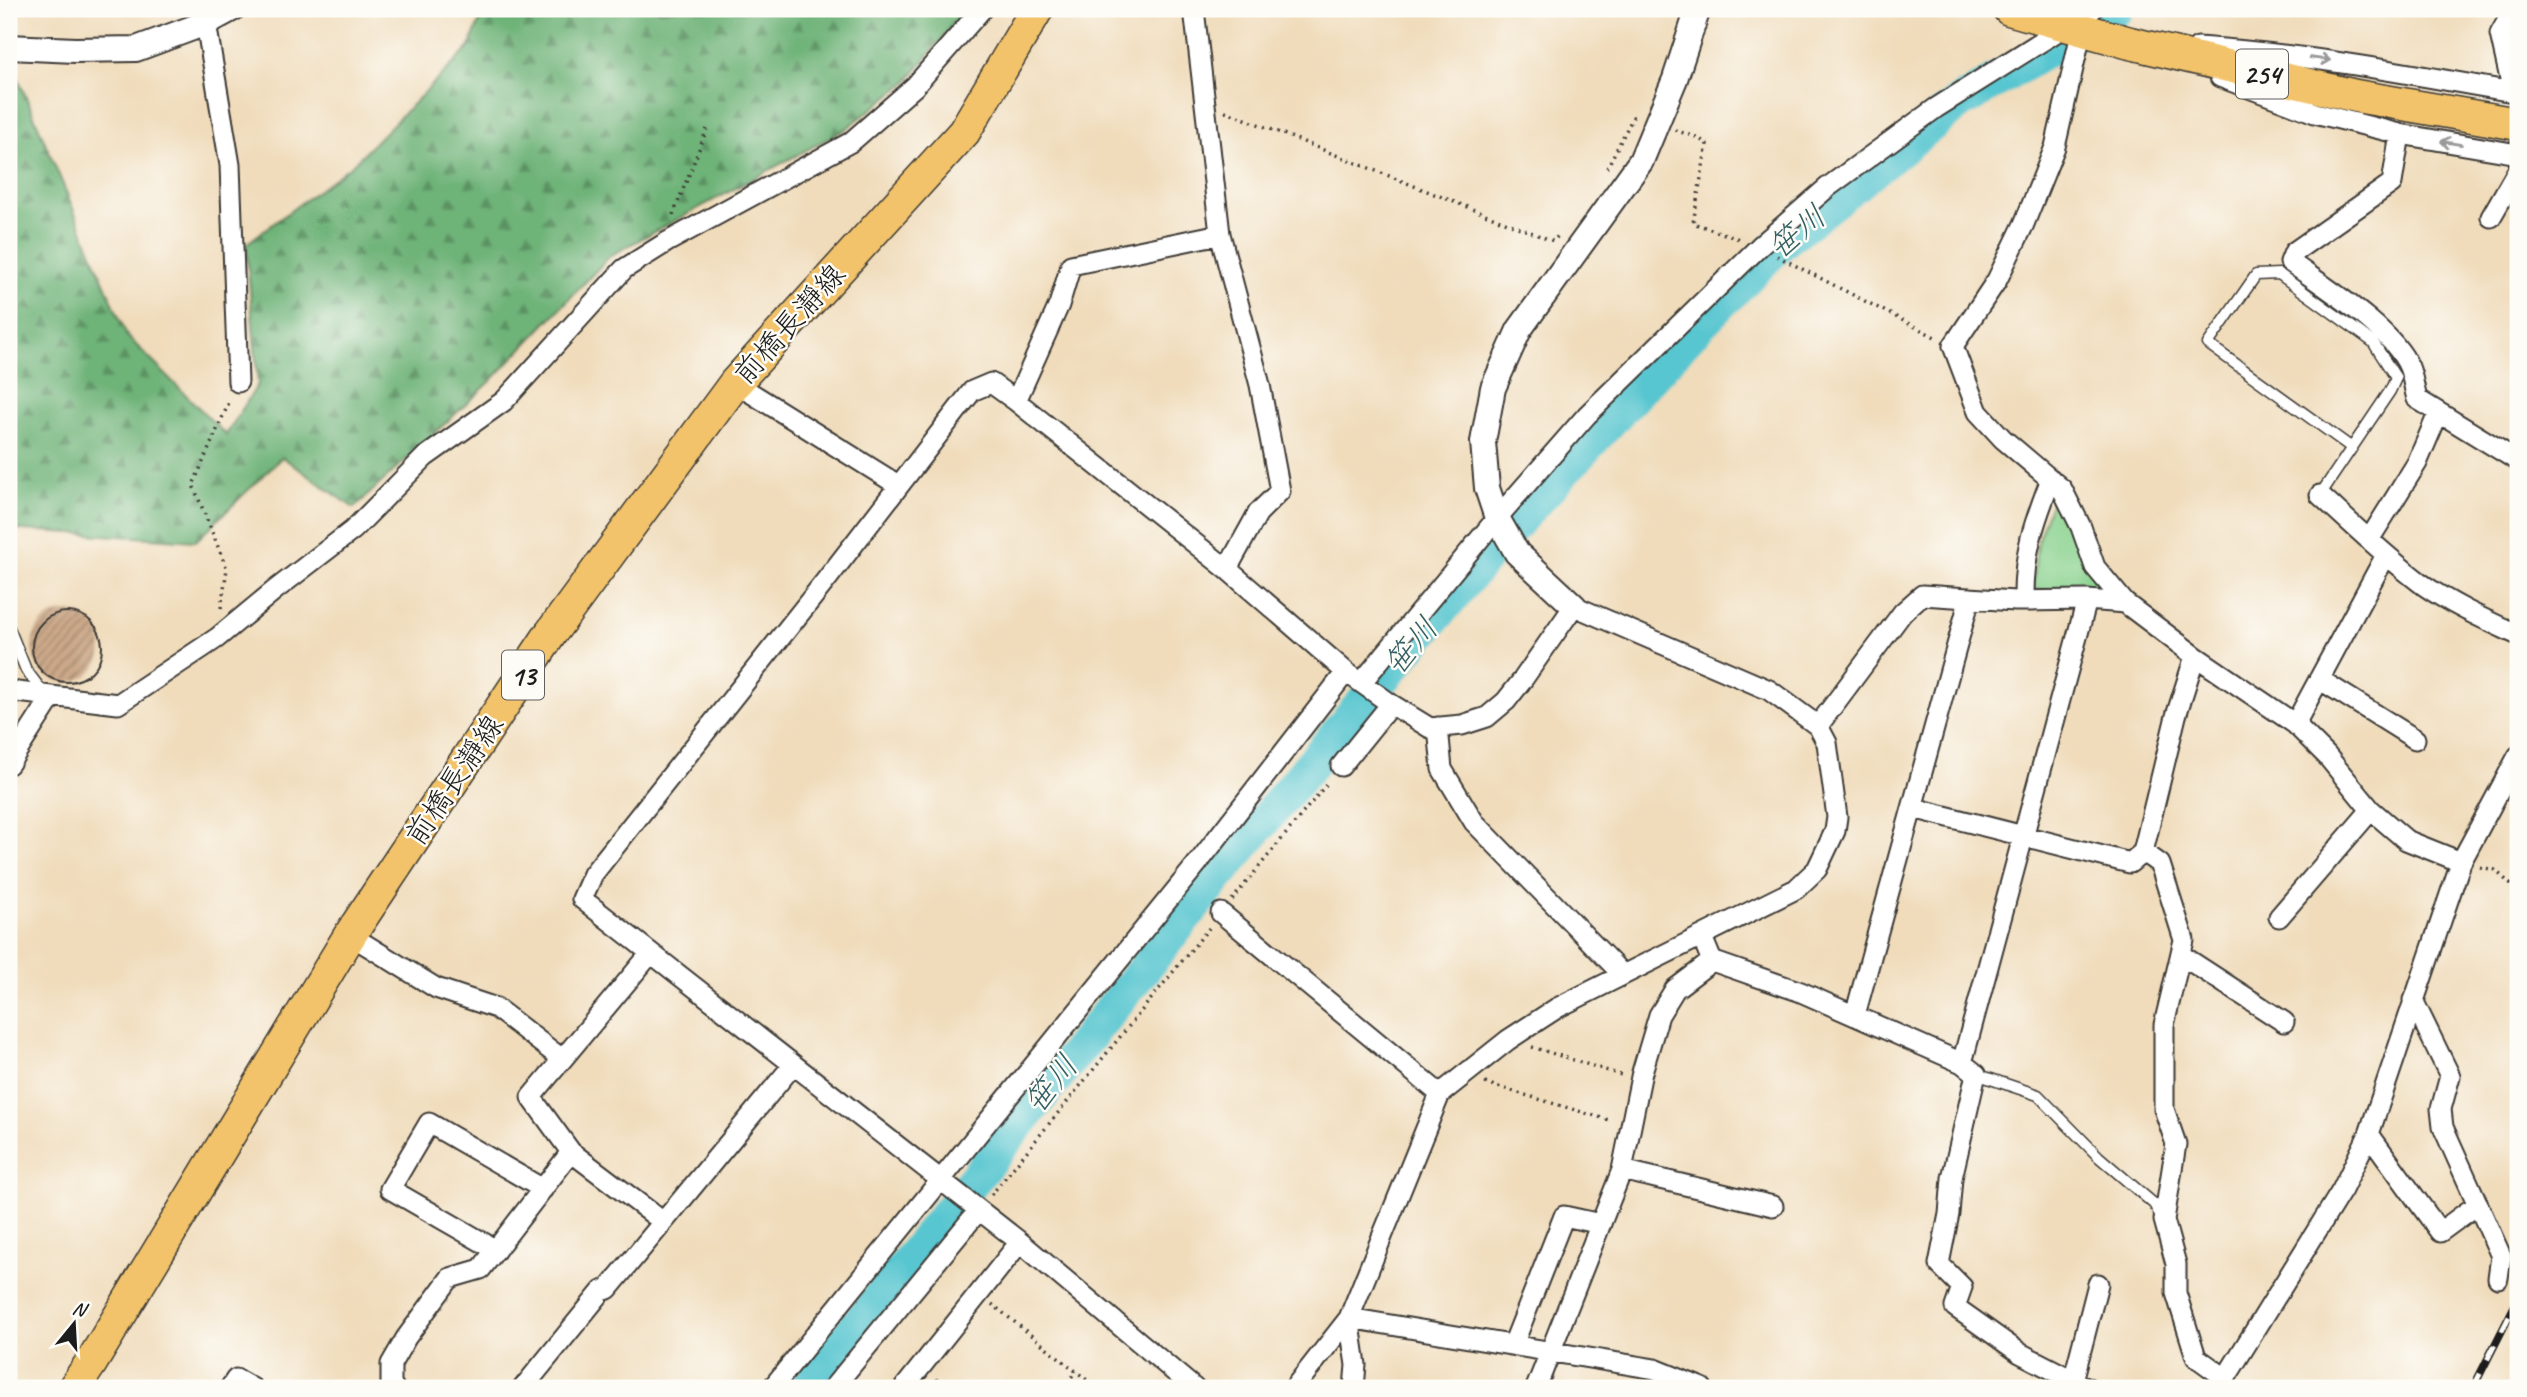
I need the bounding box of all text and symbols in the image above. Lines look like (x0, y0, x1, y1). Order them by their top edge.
road number: 254 (2236, 50, 2288, 98)
one-way arrow (2308, 53, 2331, 66)
one-way arrow (2440, 136, 2463, 149)
water label: 笹川 (1759, 196, 1835, 268)
street label: 前橋長瀞線 (725, 256, 853, 392)
water label: 笹川 (1375, 608, 1447, 684)
road number: 13 (502, 650, 544, 700)
street label: 前橋長瀞線 (396, 707, 512, 853)
water label: 笹川 (1015, 1046, 1087, 1122)
north arrow (38, 1288, 108, 1358)
text: N (70, 1296, 91, 1323)

